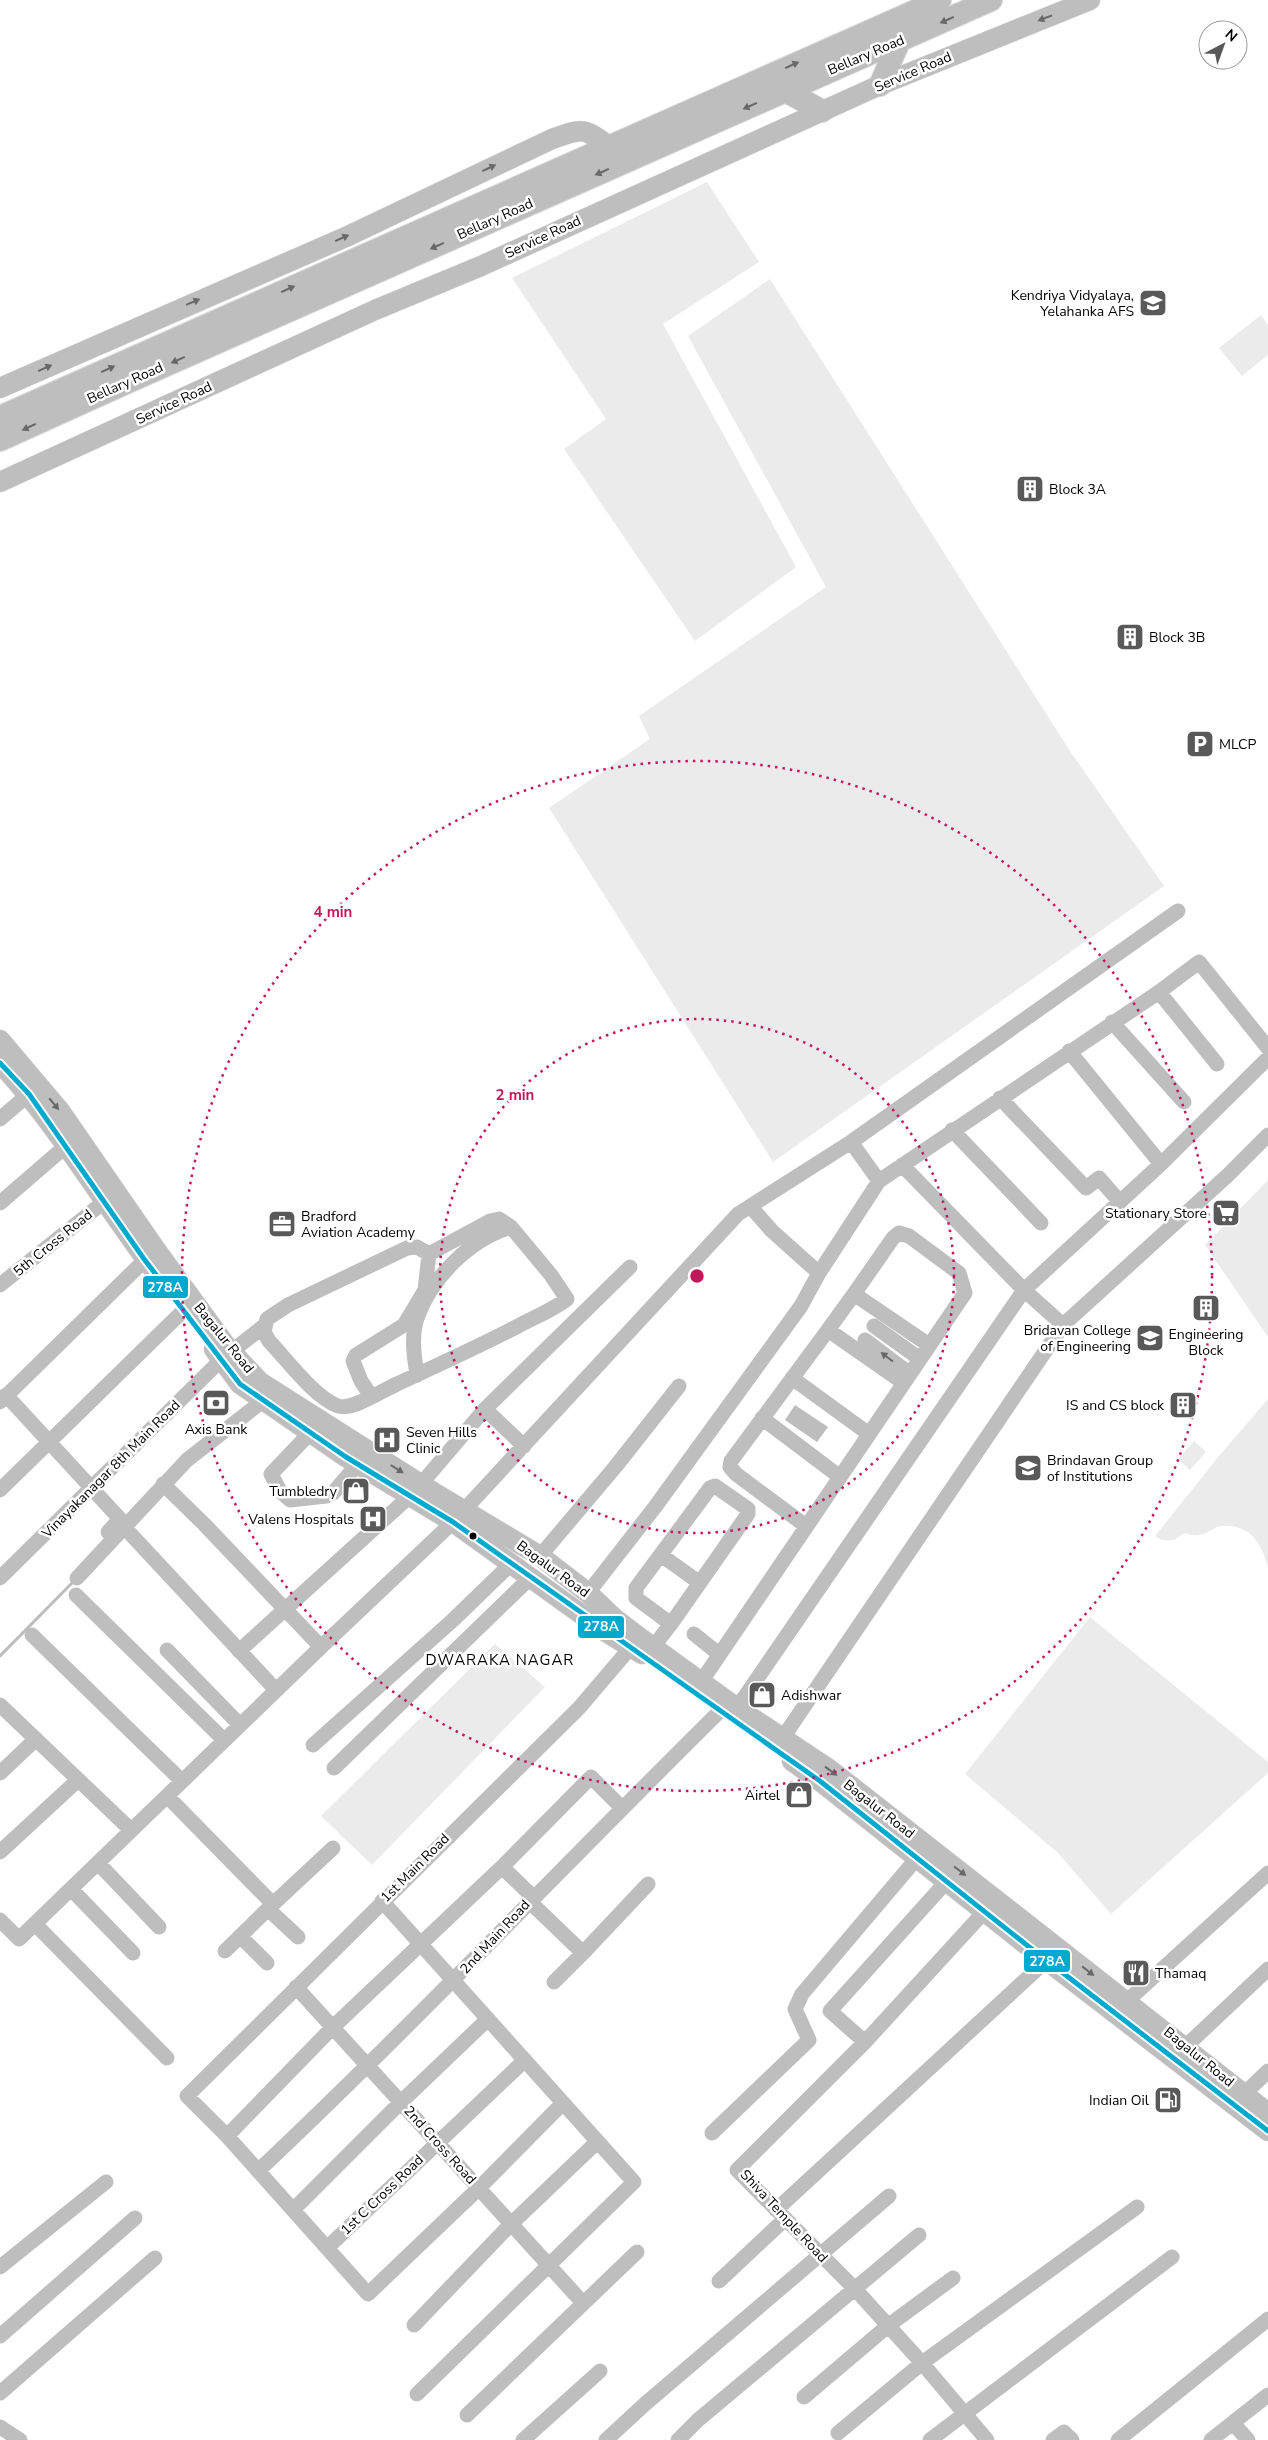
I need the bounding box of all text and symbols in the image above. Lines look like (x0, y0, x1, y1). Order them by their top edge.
one-way arrow (1037, 14, 1052, 22)
one-way arrow (940, 16, 954, 24)
north arrow (1198, 20, 1248, 70)
text: N (1221, 25, 1241, 46)
street label: Bellary Road (825, 30, 907, 80)
street label: Service Road (872, 47, 954, 97)
one-way arrow (785, 61, 799, 69)
one-way arrow (743, 102, 757, 110)
one-way arrow (482, 164, 496, 172)
one-way arrow (594, 168, 609, 176)
street label: Bellary Road (454, 194, 536, 244)
street label: Service Road (502, 211, 584, 263)
one-way arrow (335, 234, 350, 242)
one-way arrow (430, 242, 444, 250)
one-way arrow (281, 285, 295, 293)
place label: Kendriya Vidyalaya, Yelahanka AFS (1011, 286, 1134, 321)
school or university icon: Kendriya Vidyalaya, Yelahanka AFS (1138, 288, 1168, 318)
one-way arrow (186, 298, 200, 306)
one-way arrow (170, 356, 185, 364)
street label: Bellary Road (84, 358, 166, 408)
one-way arrow (38, 363, 52, 371)
one-way arrow (101, 365, 115, 373)
street label: Service Road (133, 377, 215, 429)
one-way arrow (22, 423, 36, 431)
building icon: Block 3A (1015, 474, 1045, 504)
place label: Block 3A (1049, 480, 1106, 499)
building icon: Block 3B (1115, 622, 1145, 652)
place label: Block 3B (1149, 628, 1205, 647)
parking icon: MLCP (1185, 729, 1215, 759)
place label: MLCP (1219, 735, 1256, 754)
text: 4 min (314, 902, 352, 922)
text: 2 min (496, 1085, 534, 1105)
one-way arrow (49, 1097, 60, 1110)
supermarket icon: Stationary Store (1211, 1198, 1241, 1228)
place label: Stationary Store (1105, 1204, 1207, 1223)
street label: 5th Cross Road (9, 1205, 97, 1281)
place label: Bradford Aviation Academy (301, 1207, 416, 1242)
office icon: Bradford Aviation Academy (267, 1209, 297, 1239)
centre of rings (688, 1267, 706, 1285)
line badge: 278A (142, 1275, 189, 1299)
text: 278A (147, 1278, 183, 1297)
building icon: Engineering Block (1191, 1293, 1221, 1323)
street label: Bagalur Road (190, 1299, 258, 1377)
place label: Bridavan College of Engineering (1024, 1321, 1131, 1356)
school or university icon: Bridavan College of Engineering (1135, 1323, 1165, 1353)
place label: Engineering Block (1169, 1325, 1243, 1360)
one-way arrow (881, 1351, 894, 1362)
bank icon: Axis Bank (201, 1388, 231, 1418)
building icon: IS and CS block (1168, 1390, 1198, 1420)
street label: Vinayakanagar 8th Main Road (37, 1396, 184, 1543)
place label: IS and CS block (1066, 1396, 1165, 1415)
place label: Axis Bank (185, 1420, 248, 1439)
place label: Seven Hills Clinic (406, 1423, 477, 1458)
hospital icon: Seven Hills Clinic (372, 1425, 402, 1455)
place label: Brindavan Group of Institutions (1047, 1451, 1153, 1486)
school or university icon: Brindavan Group of Institutions (1013, 1453, 1043, 1483)
one-way arrow (390, 1464, 404, 1474)
shop icon: Tumbledry (341, 1476, 371, 1506)
place label: Tumbledry (269, 1482, 338, 1501)
hospital icon: Valens Hospitals (358, 1504, 388, 1534)
place label: Valens Hospitals (247, 1510, 354, 1529)
unlabelled marker (468, 1531, 478, 1541)
street label: Bagalur Road (513, 1536, 593, 1602)
line badge: 278A (577, 1615, 625, 1639)
text: 278A (583, 1617, 619, 1636)
district label: DWARAKA NAGAR (426, 1650, 574, 1670)
shop icon: Adishwar (747, 1680, 777, 1710)
place label: Adishwar (781, 1686, 841, 1705)
one-way arrow (824, 1766, 838, 1776)
street label: Bagalur Road (839, 1775, 919, 1843)
shop icon: Airtel (784, 1780, 814, 1810)
place label: Airtel (745, 1786, 781, 1805)
street label: 1st Main Road (376, 1829, 454, 1907)
one-way arrow (953, 1865, 966, 1876)
street label: 2nd Main Road (456, 1896, 534, 1978)
line badge: 278A (1023, 1949, 1071, 1973)
text: 278A (1029, 1952, 1065, 1971)
restaurant icon: Thamaq (1121, 1958, 1151, 1988)
place label: Thamaq (1155, 1964, 1206, 1983)
one-way arrow (1081, 1965, 1094, 1976)
street label: Bagalur Road (1160, 2023, 1238, 2091)
fuel station icon: Indian Oil (1153, 2085, 1183, 2115)
place label: Indian Oil (1089, 2091, 1150, 2110)
street label: 2nd Cross Road (400, 2102, 480, 2188)
street label: 1st C Cross Road (336, 2151, 428, 2239)
street label: Shiva Temple Road (736, 2165, 832, 2267)

